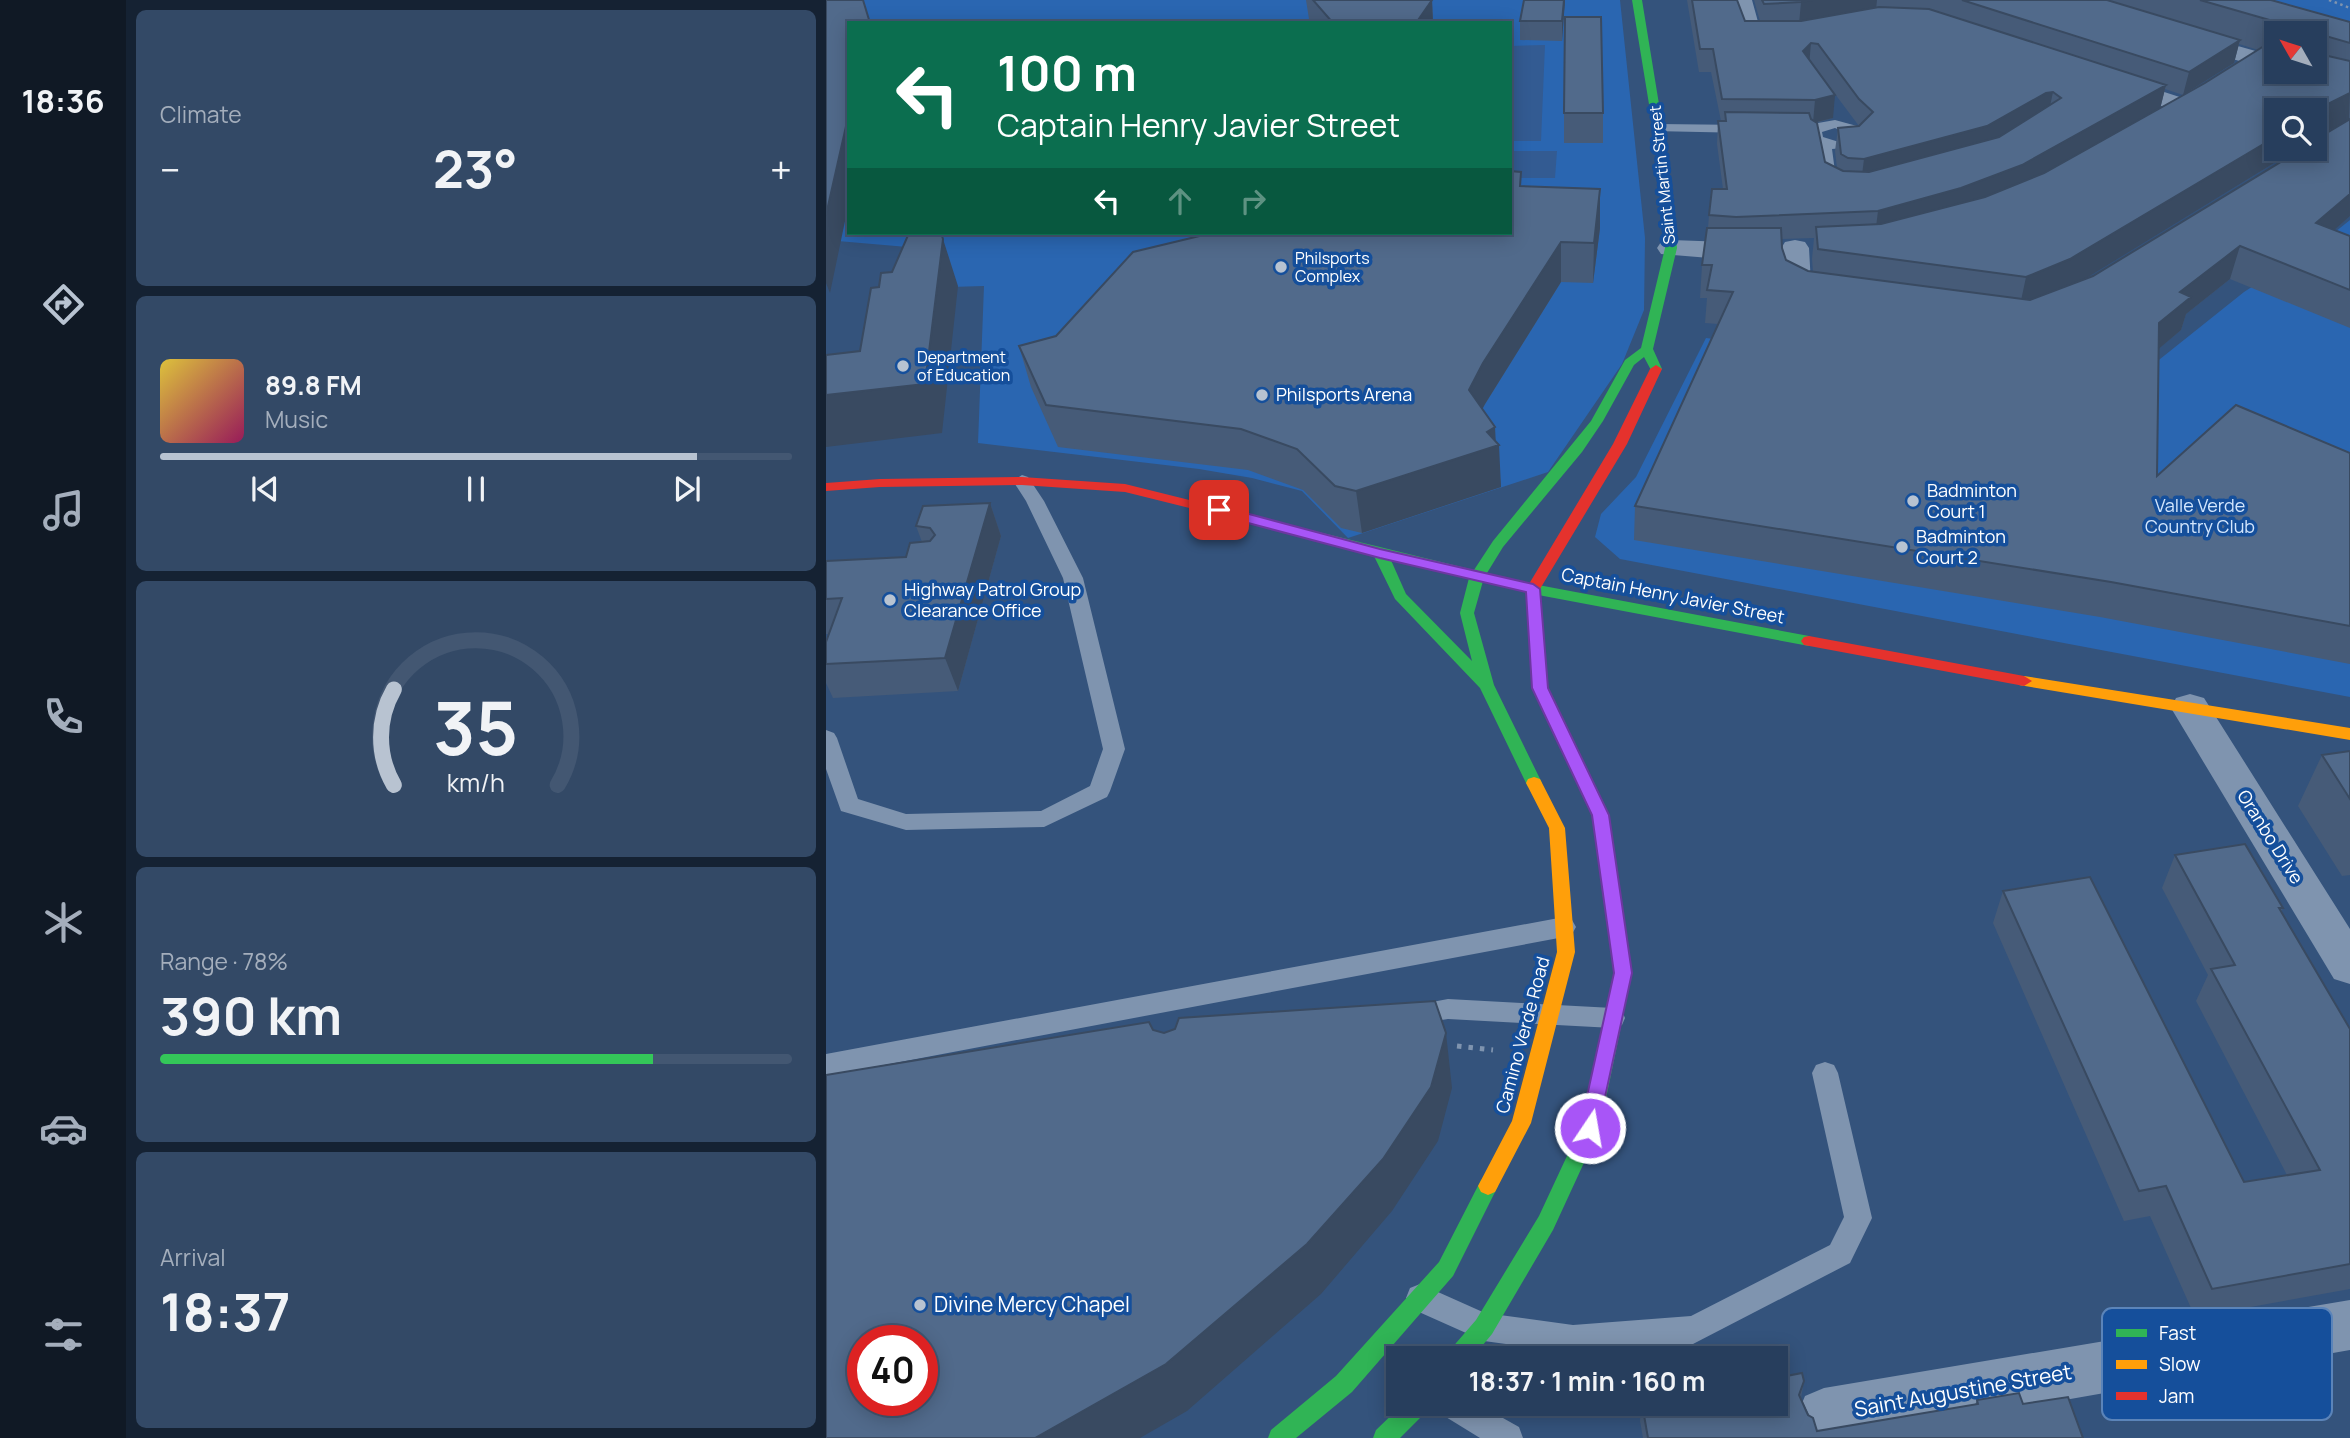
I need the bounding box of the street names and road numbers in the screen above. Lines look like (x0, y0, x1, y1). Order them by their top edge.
street label: Saint Martin Street (1644, 104, 1680, 246)
street label: Captain Henry Javier Street (1560, 562, 1787, 628)
street label: Oranbo Drive (2232, 785, 2309, 888)
street label: Camino Verde Road (1490, 954, 1554, 1116)
street label: Saint Augustine Street (1852, 1357, 2074, 1423)

